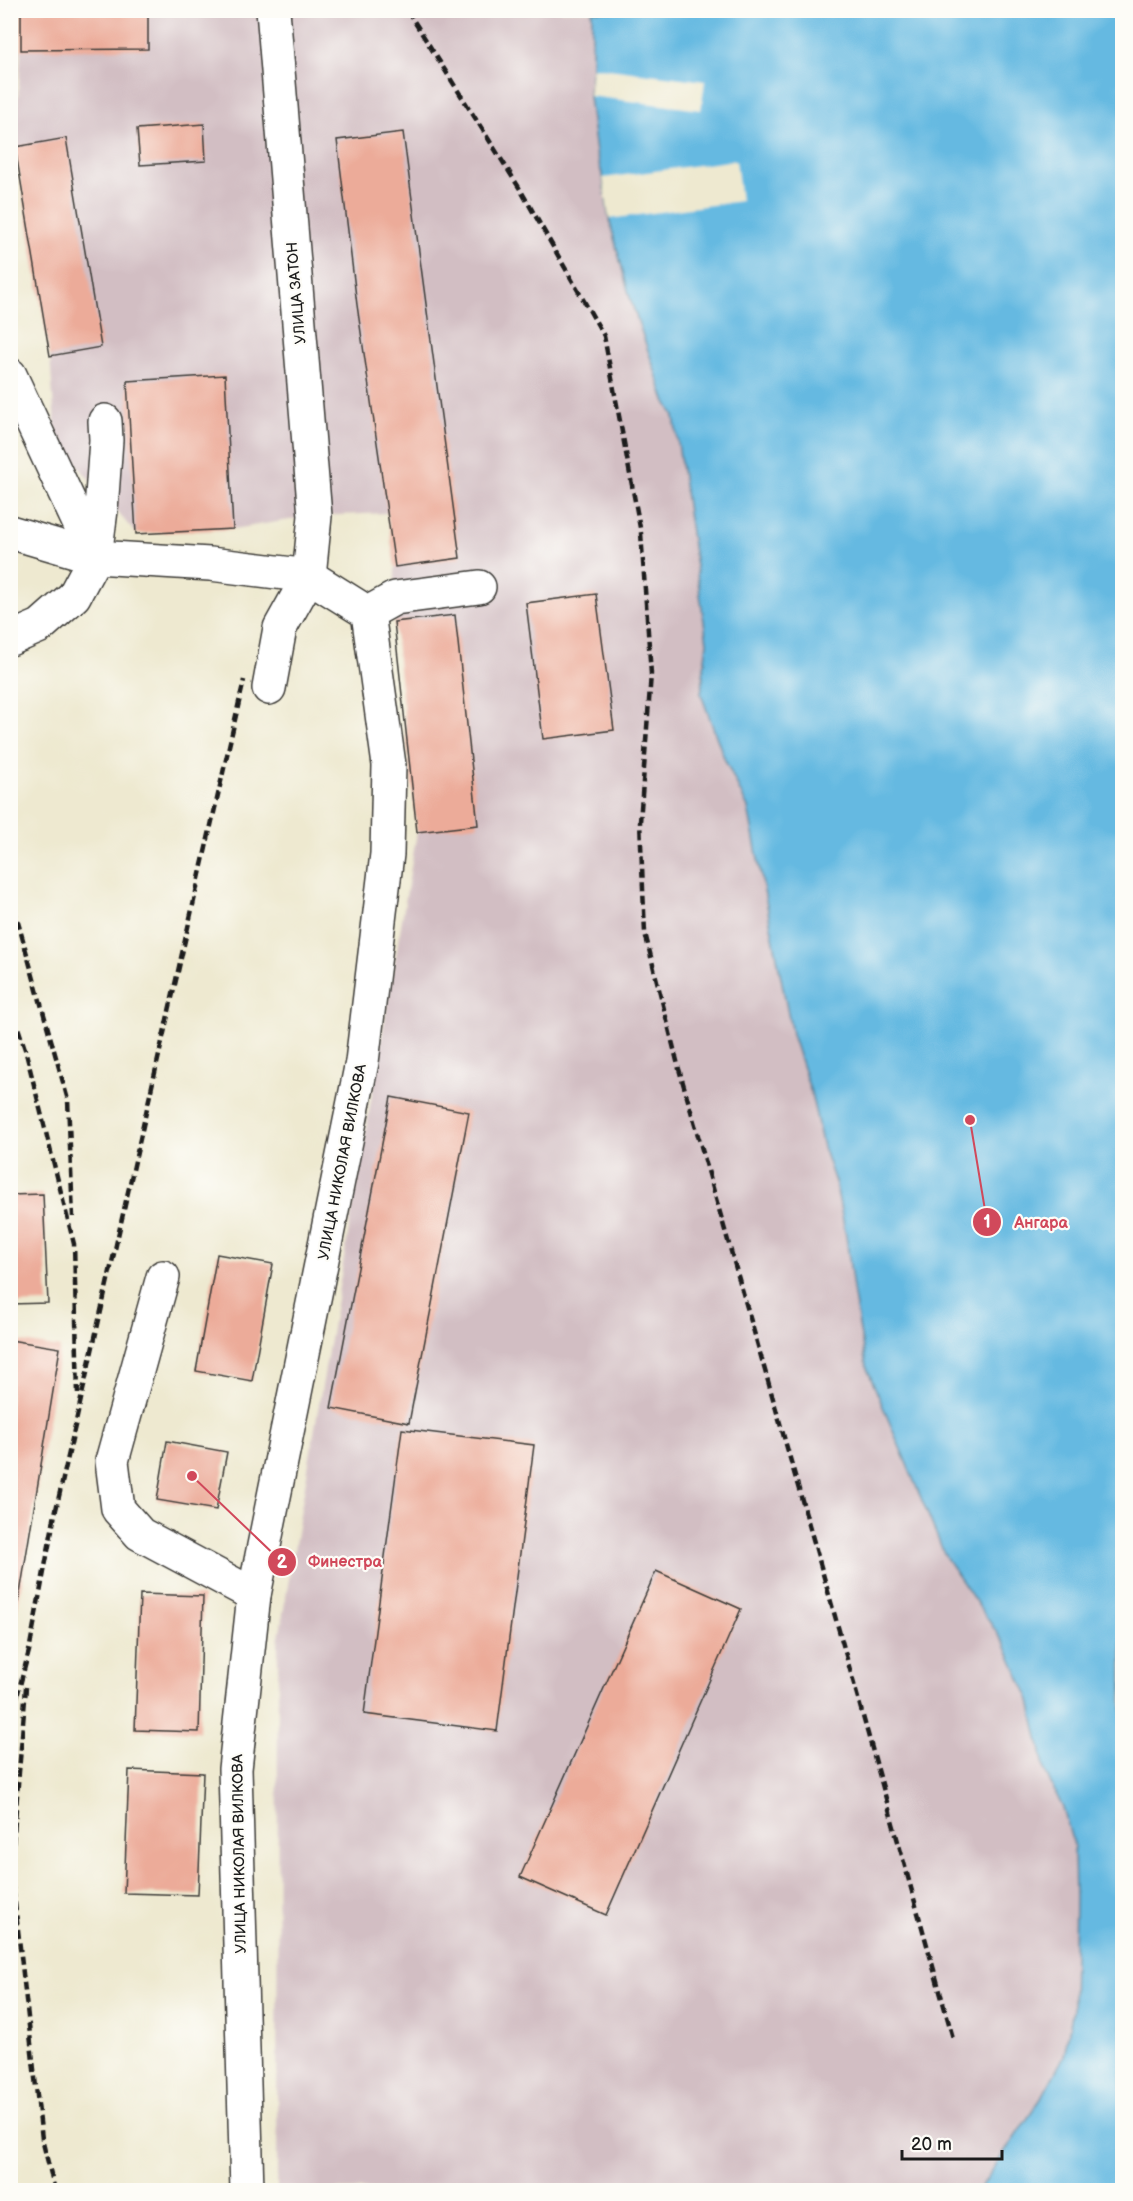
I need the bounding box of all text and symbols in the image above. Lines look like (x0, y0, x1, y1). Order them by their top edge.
street label: УЛИЦА ЗАТОН (283, 241, 310, 345)
street label: УЛИЦА НИКОЛАЯ ВИЛКОВА (314, 1062, 371, 1262)
callout: Ангара (972, 1205, 1080, 1239)
text: 1 (983, 1212, 991, 1233)
text: Ангара (1013, 1214, 1068, 1233)
callout: Финестра (267, 1545, 394, 1579)
text: 2 (277, 1552, 288, 1573)
text: Финестра (308, 1553, 383, 1572)
street label: УЛИЦА НИКОЛАЯ ВИЛКОВА (228, 1753, 251, 1954)
scale bar (902, 2123, 1002, 2161)
text: 20 m (911, 2134, 952, 2155)

